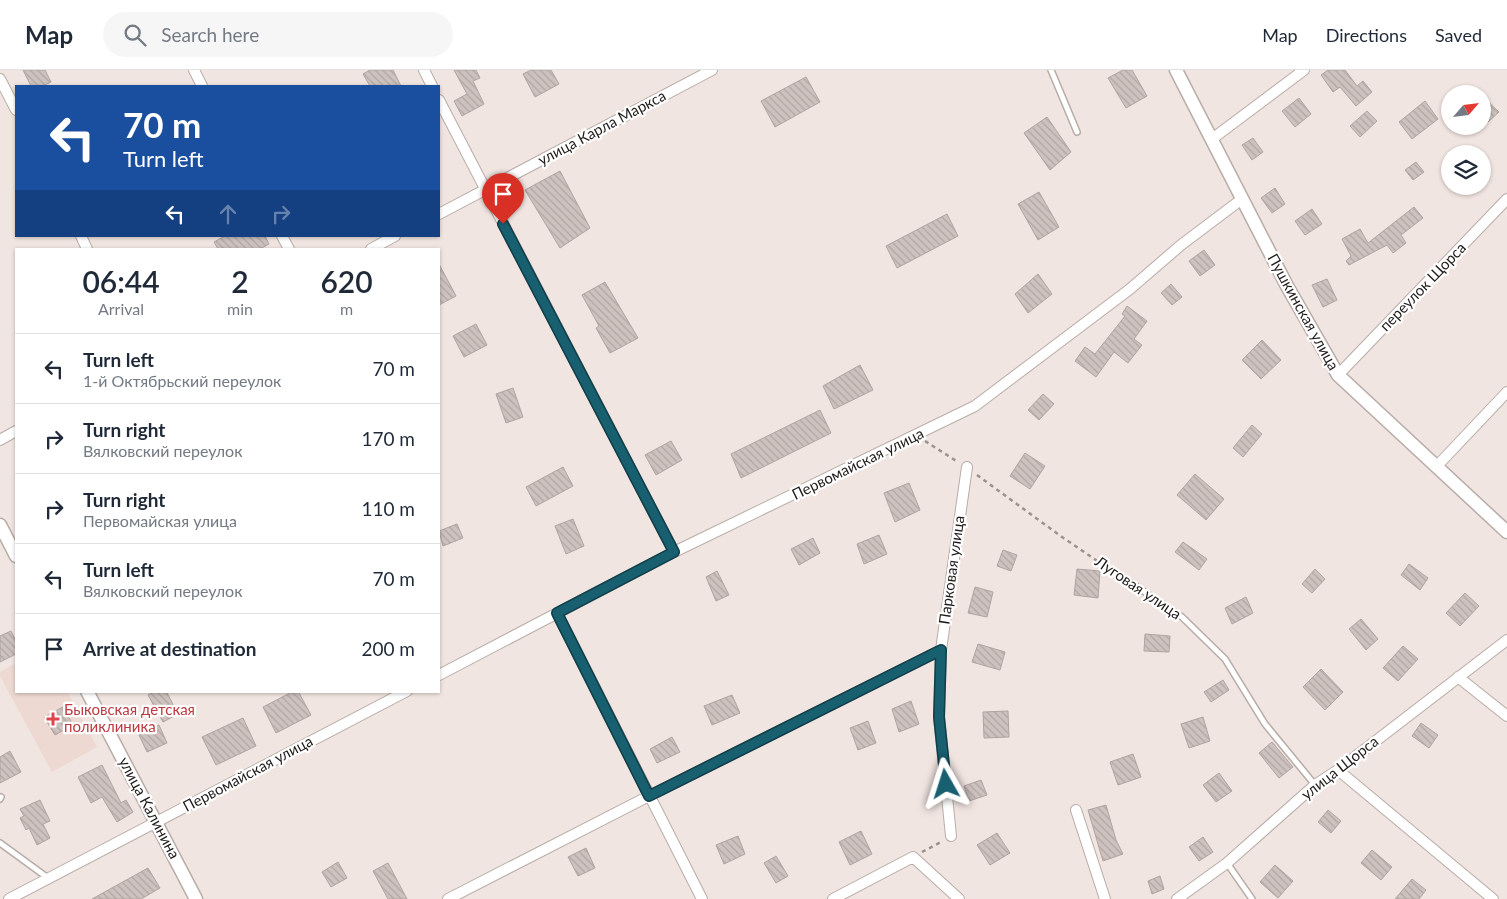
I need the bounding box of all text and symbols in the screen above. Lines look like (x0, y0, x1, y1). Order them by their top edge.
search box (103, 12, 453, 57)
text: Map (25, 20, 73, 49)
icon: search (121, 21, 149, 49)
text: Search here (161, 23, 259, 46)
text: Map (1262, 24, 1298, 46)
text: Directions (1326, 24, 1407, 46)
text: Saved (1435, 24, 1482, 46)
north arrow (1441, 85, 1491, 135)
map controls (1441, 85, 1491, 195)
street label: улица Карла Маркса (535, 86, 668, 168)
text: 70 m (123, 103, 201, 145)
icon: left (40, 105, 105, 170)
text: Turn left (123, 145, 204, 172)
button: layers (1441, 145, 1491, 195)
pin (482, 173, 524, 224)
icon: arrive (489, 180, 517, 208)
icon: left (161, 200, 189, 228)
icon: ahead (214, 200, 242, 228)
icon: right (267, 200, 295, 228)
street label: переулок Щорса (1375, 238, 1469, 334)
street label: Пушкинская улица (1264, 250, 1343, 373)
text: 06:44 (82, 263, 160, 299)
text: 2 (231, 263, 249, 299)
text: 620 (320, 263, 373, 299)
text: Arrival (98, 299, 144, 318)
text: min (227, 299, 253, 318)
text: m (340, 299, 353, 318)
text: Turn left (83, 348, 154, 371)
icon: left (40, 355, 68, 383)
text: 70 m (372, 357, 415, 380)
text: 1-й Октябрьский переулок (83, 371, 281, 390)
text: Turn right (83, 418, 165, 441)
street label: Первомайская улица (789, 423, 926, 503)
icon: right (40, 425, 68, 453)
text: 170 m (361, 427, 415, 450)
text: Вялковский переулок (83, 441, 242, 460)
text: Turn right (83, 488, 165, 511)
icon: right (40, 495, 68, 523)
text: 110 m (361, 497, 415, 520)
text: Первомайская улица (83, 511, 237, 530)
street label: Парковая улица (934, 514, 968, 625)
street label: Луговая улица (1091, 551, 1185, 623)
text: Turn left (83, 558, 154, 581)
icon: left (40, 565, 68, 593)
text: 70 m (372, 567, 415, 590)
text: Вялковский переулок (83, 581, 242, 600)
icon: arrive (40, 635, 68, 663)
text: Arrive at destination (83, 637, 256, 660)
text: 200 m (361, 637, 415, 660)
place label: Быковская детская поликлиника (64, 700, 195, 735)
marker: Быковская детская поликлиника (46, 712, 60, 726)
street label: Первомайская улица (180, 731, 315, 815)
street label: улица Щорса (1297, 732, 1381, 803)
street label: улица Калинина (116, 754, 184, 861)
position arrow (919, 757, 971, 809)

